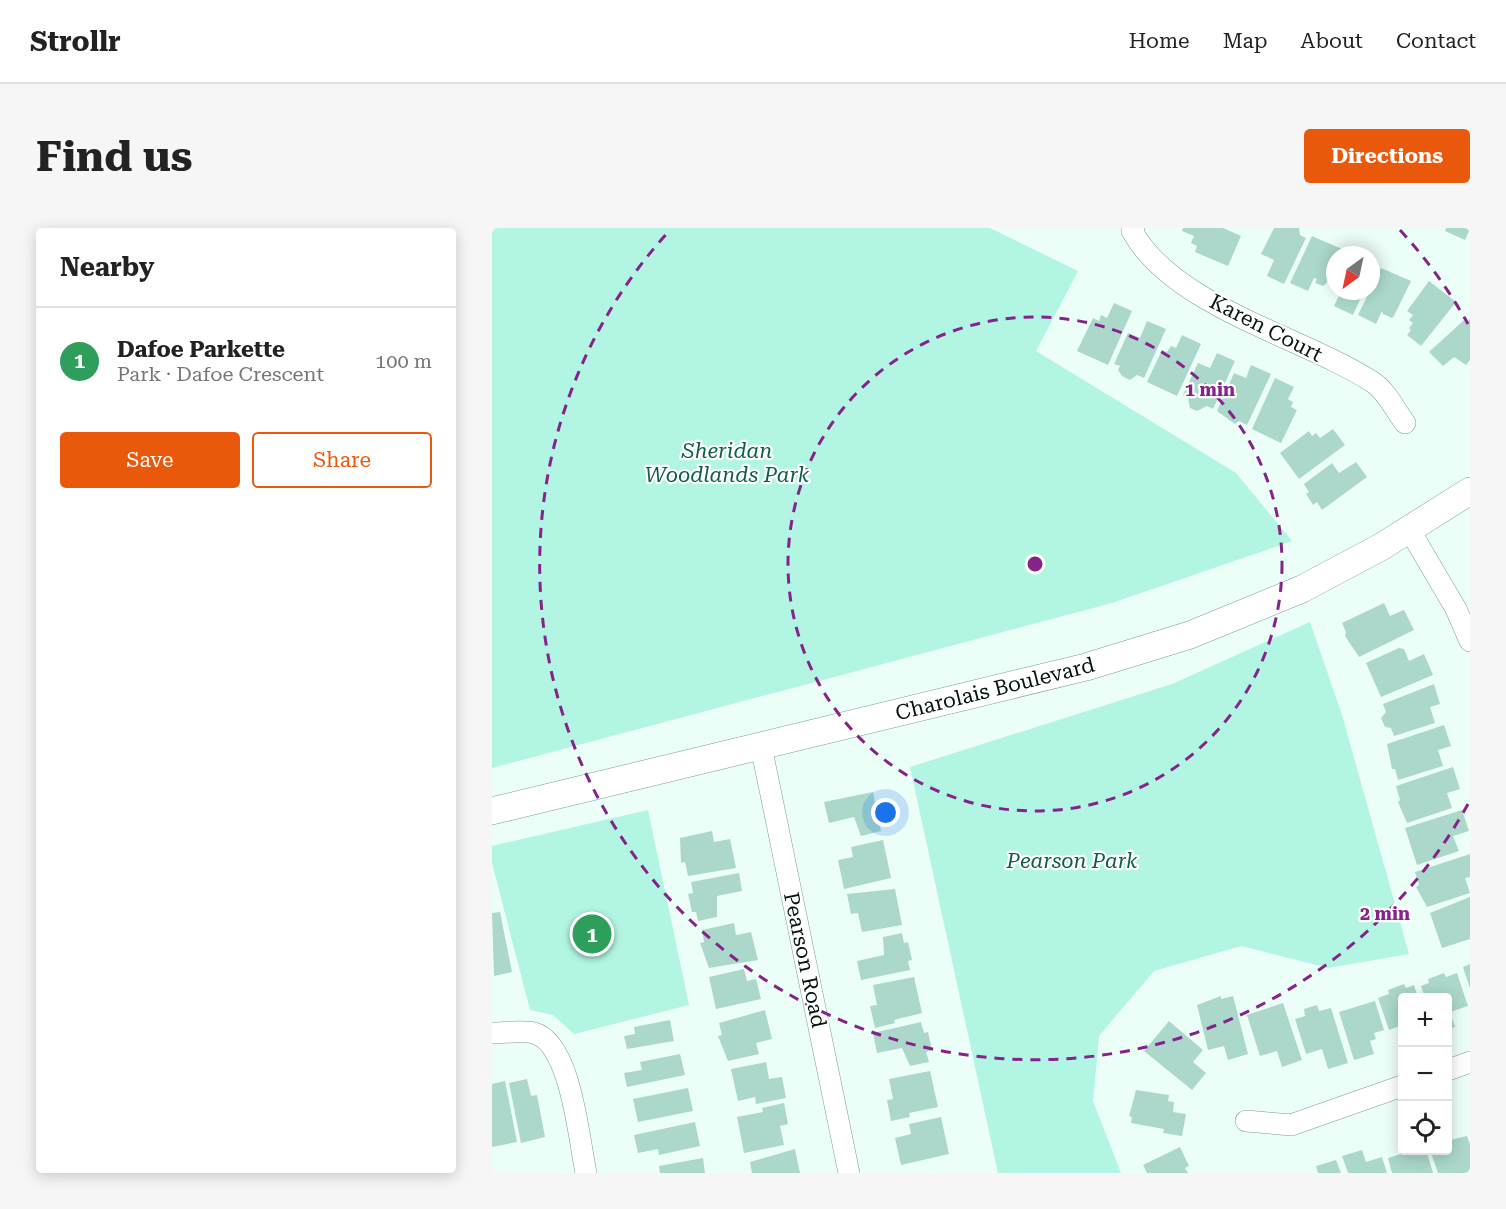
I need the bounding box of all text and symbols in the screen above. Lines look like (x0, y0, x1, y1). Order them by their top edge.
text: Strollr (30, 25, 121, 58)
text: Home (1129, 29, 1190, 53)
text: Map (1223, 29, 1268, 53)
text: About (1301, 29, 1363, 53)
text: Contact (1396, 29, 1476, 53)
button: Directions (1304, 129, 1470, 183)
text: Find us (36, 132, 193, 181)
north arrow (1326, 246, 1380, 300)
text: Nearby (60, 252, 154, 282)
street label: Karen Court (1206, 289, 1326, 367)
text: Dafoe Parkette (117, 337, 285, 362)
text: 1 (74, 349, 85, 373)
text: 100 m (375, 349, 432, 373)
text: Park · Dafoe Crescent (117, 362, 324, 386)
text: 1 min (1185, 379, 1235, 400)
button: Save (60, 432, 240, 488)
button: Share (252, 432, 432, 488)
park label: Sheridan Woodlands Park (645, 439, 810, 487)
centre of rings (1025, 554, 1045, 574)
street label: Charolais Boulevard (893, 653, 1098, 725)
your location (871, 798, 900, 827)
park label: Pearson Park (1006, 849, 1138, 873)
street label: Pearson Road (779, 890, 831, 1030)
text: 2 min (1360, 903, 1410, 924)
pin: 1 (572, 912, 612, 956)
map controls (1398, 993, 1452, 1155)
button: + (1398, 993, 1452, 1047)
button: − (1398, 1047, 1452, 1101)
button: locate (1398, 1101, 1452, 1155)

